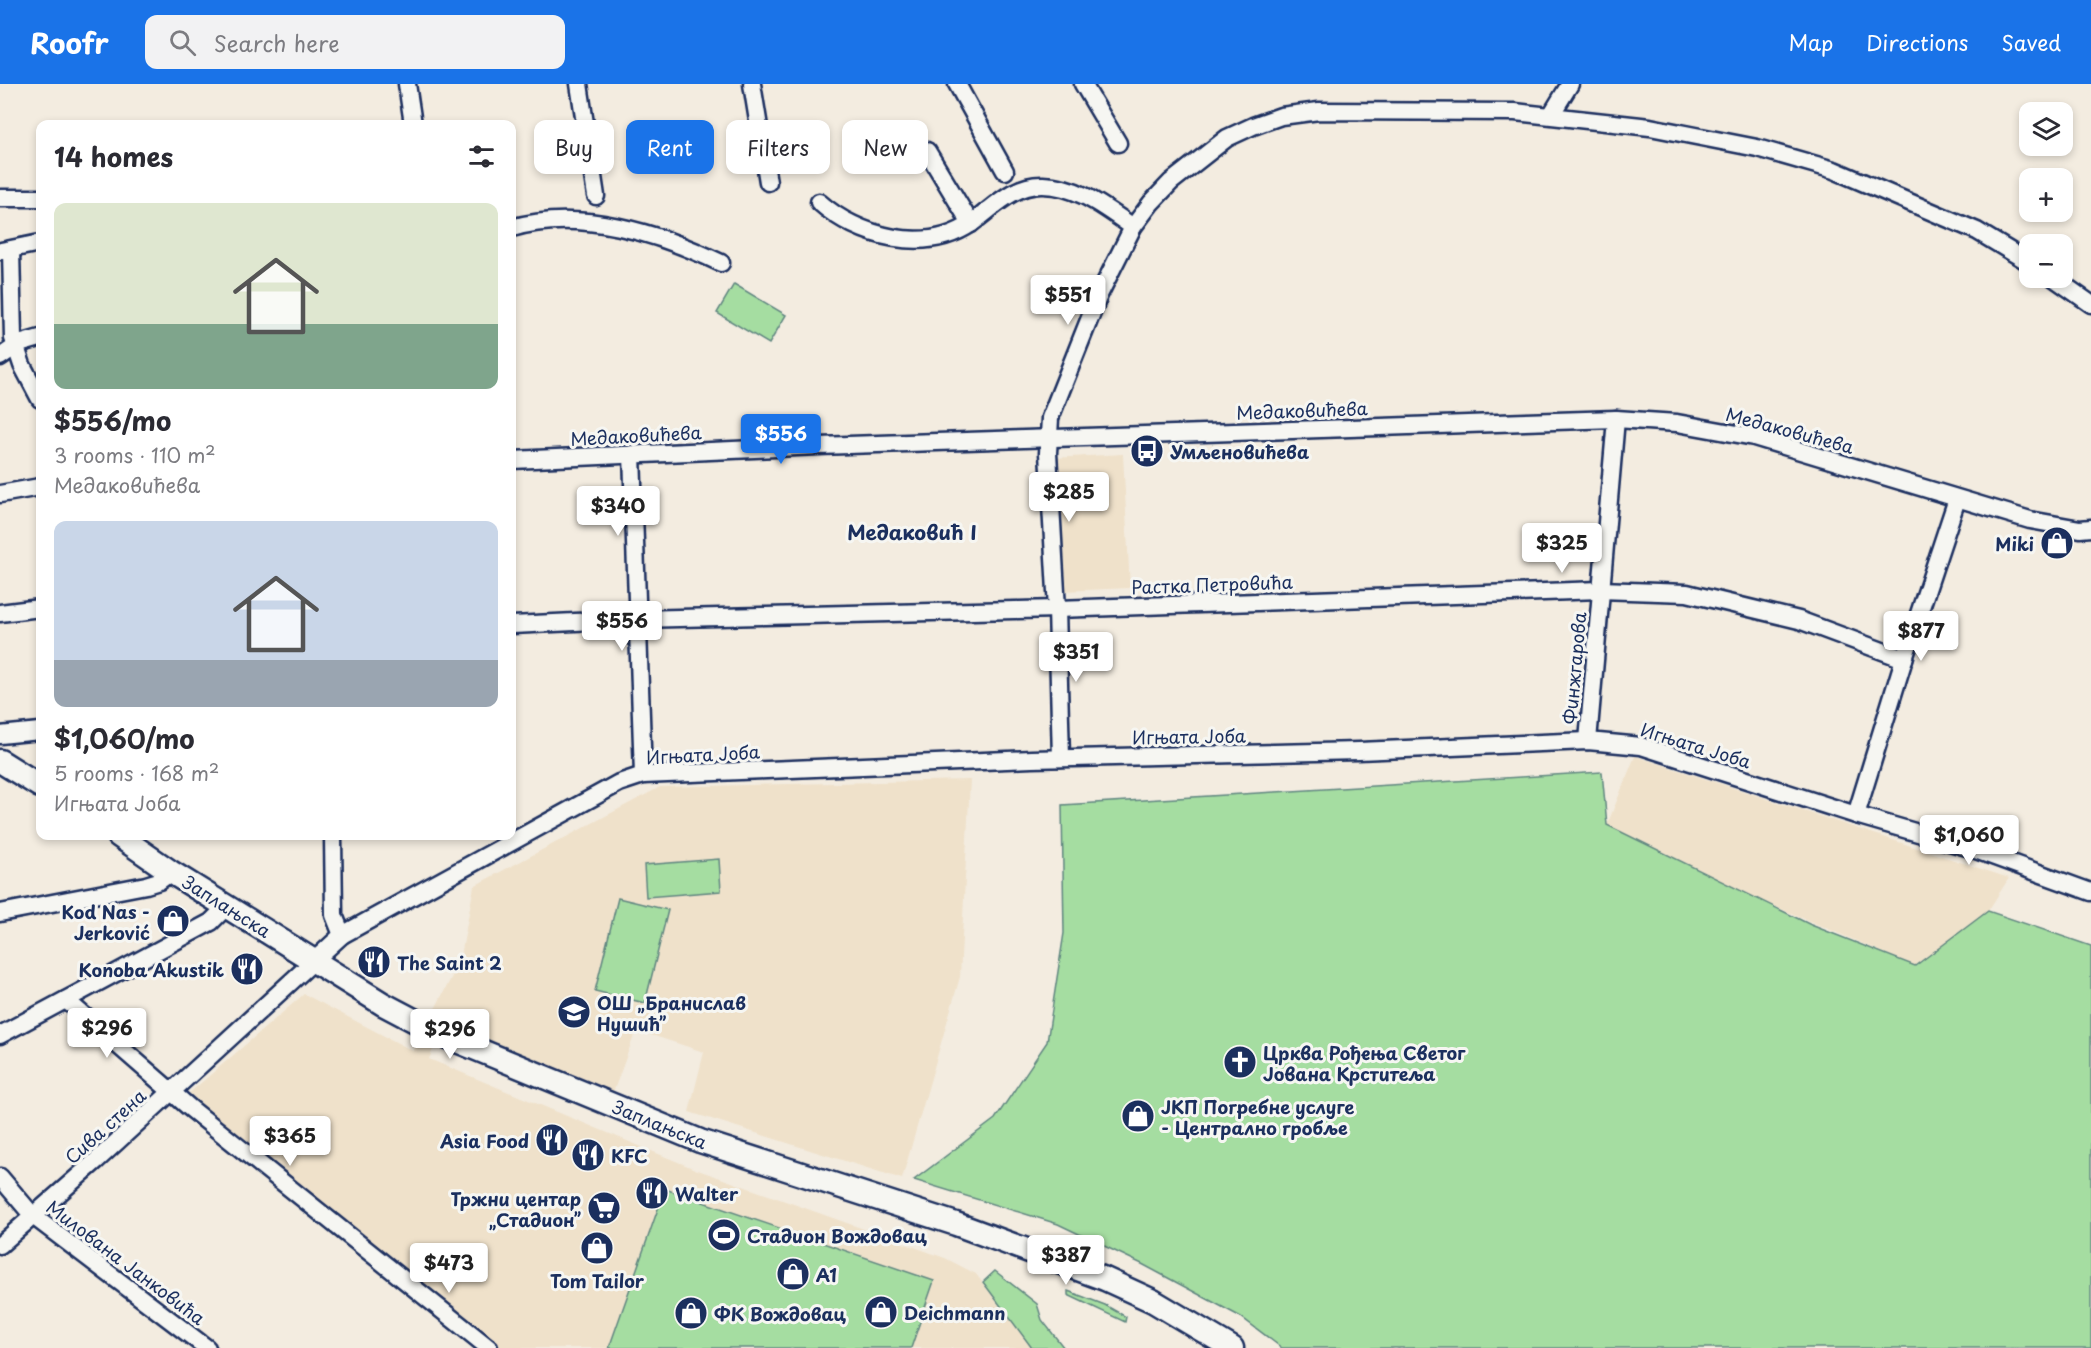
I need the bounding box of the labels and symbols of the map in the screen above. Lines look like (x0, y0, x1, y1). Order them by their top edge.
pin: $551 (1032, 275, 1104, 326)
street label: Медаковићева (1236, 394, 1369, 426)
street label: Медаковићева (1723, 400, 1858, 460)
pin: $556 (745, 414, 817, 465)
street label: Медаковићева (570, 418, 703, 452)
bus stop icon: Умљеновићева (1129, 433, 1165, 469)
place label: Умљеновићева (1170, 438, 1309, 465)
pin: $285 (1033, 472, 1105, 523)
pin: $340 (582, 486, 654, 537)
district label: Медаковић I (847, 517, 977, 547)
pin: $325 (1526, 523, 1598, 574)
shop icon: Miki (2039, 525, 2075, 561)
place label: Miki (1995, 530, 2034, 557)
street label: Растка Петровића (1131, 568, 1294, 600)
pin: $556 (586, 601, 658, 652)
street label: Финжгарова (1556, 610, 1592, 725)
pin: $877 (1885, 611, 1957, 662)
pin: $351 (1040, 632, 1112, 683)
street label: Игњата Јоба (1638, 715, 1755, 775)
street label: Игњата Јоба (1132, 721, 1247, 750)
street label: Игњата Јоба (645, 737, 761, 770)
pin: $1,060 (1920, 815, 2018, 866)
street label: Заплањска (178, 868, 277, 944)
place label: Kod Nas - Jerković (62, 898, 150, 946)
shop icon: Kod Nas - Jerković (155, 903, 191, 939)
restaurant icon: The Saint 2 (356, 944, 392, 980)
place label: The Saint 2 (397, 949, 502, 976)
restaurant icon: Konoba Akustik (229, 951, 265, 987)
place label: Konoba Akustik (78, 956, 224, 983)
place label: ОШ „Бранислав Нушић” (597, 989, 746, 1037)
school or university icon: ОШ „Бранислав Нушић” (556, 994, 592, 1030)
pin: $296 (71, 1008, 143, 1059)
pin: $296 (414, 1009, 486, 1060)
place label: Црква Рођења Светог Јована Крститеља (1263, 1039, 1466, 1087)
church icon: Црква Рођења Светог Јована Крститеља (1222, 1044, 1258, 1080)
street label: Сива стена (59, 1082, 152, 1170)
street label: Заплањска (609, 1093, 712, 1155)
place label: ЈКП Погребне услуге - Централно гробље (1161, 1093, 1355, 1141)
shop icon: ЈКП Погребне услуге - Централно гробље (1120, 1098, 1156, 1134)
pin: $365 (254, 1116, 326, 1167)
restaurant icon: Asia Food (534, 1122, 570, 1158)
place label: Asia Food (439, 1127, 529, 1154)
restaurant icon: KFC (570, 1137, 606, 1173)
place label: KFC (611, 1142, 648, 1169)
restaurant icon: Walter (634, 1175, 670, 1211)
place label: Walter (675, 1180, 739, 1207)
place label: Тржни центар „Стадион” (451, 1185, 581, 1233)
supermarket icon: Тржни центар „Стадион” (586, 1190, 622, 1226)
street label: Милована Јанковића (41, 1193, 212, 1331)
sports icon: Стадион Вождовац (706, 1217, 742, 1253)
place label: Стадион Вождовац (747, 1222, 927, 1249)
shop icon: Tom Tailor (579, 1230, 615, 1266)
pin: $387 (1030, 1235, 1102, 1286)
pin: $473 (413, 1243, 485, 1294)
shop icon: A1 (775, 1256, 811, 1292)
place label: A1 (816, 1261, 837, 1288)
place label: Tom Tailor (550, 1267, 645, 1294)
shop icon: Deichmann (863, 1294, 899, 1330)
shop icon: ФК Вождовац (673, 1295, 709, 1331)
place label: Deichmann (904, 1299, 1005, 1326)
place label: ФК Вождовац (714, 1300, 846, 1327)

